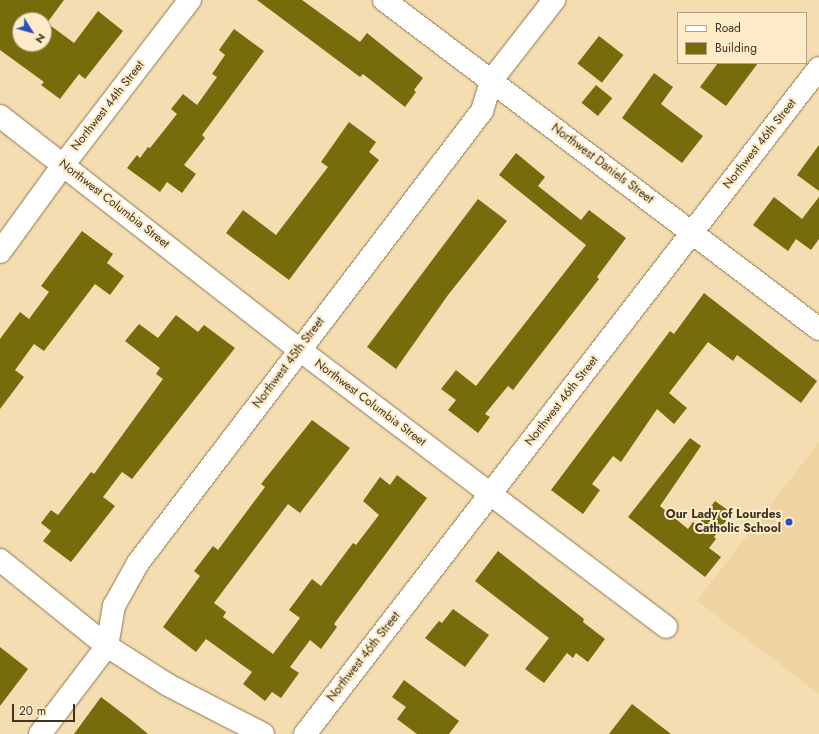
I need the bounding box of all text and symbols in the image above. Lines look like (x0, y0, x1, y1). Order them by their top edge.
north arrow (12, 12, 52, 52)
legend (677, 12, 807, 64)
text: Road (715, 19, 741, 37)
text: N (32, 30, 50, 47)
text: Building (715, 39, 757, 57)
street label: Northwest 44th Street (68, 58, 148, 154)
street label: Northwest 46th Street (721, 96, 799, 192)
street label: Northwest Daniels Street (548, 121, 656, 207)
street label: Northwest Columbia Street (56, 157, 172, 251)
street label: Northwest 45th Street (250, 315, 328, 411)
street label: Northwest 46th Street (523, 353, 601, 449)
street label: Northwest Columbia Street (311, 356, 429, 450)
place label: Our Lady of Lourdes Catholic School (666, 508, 781, 536)
marker: Our Lady of Lourdes Catholic School (784, 517, 794, 527)
street label: Northwest 46th Street (325, 609, 403, 705)
scale bar (14, 696, 77, 722)
text: 20 m (19, 702, 46, 720)

